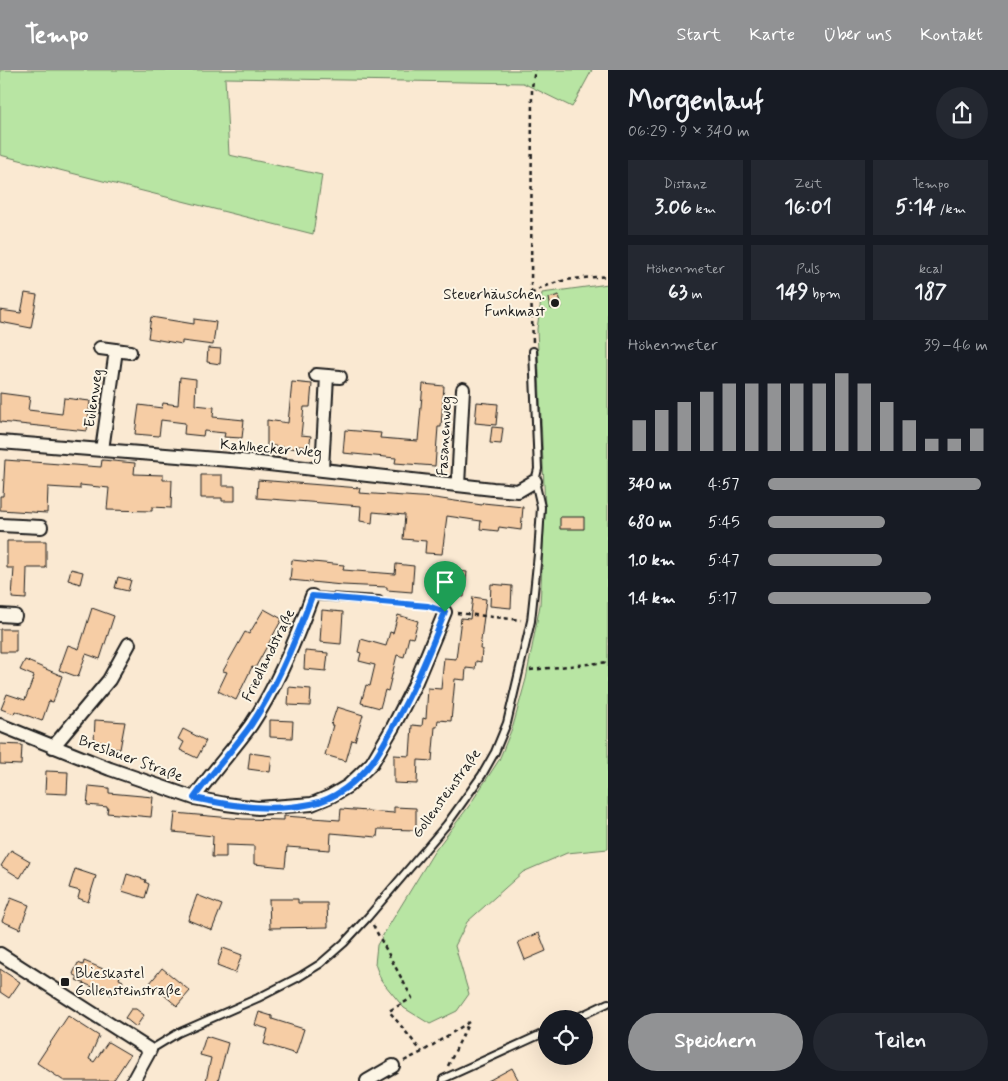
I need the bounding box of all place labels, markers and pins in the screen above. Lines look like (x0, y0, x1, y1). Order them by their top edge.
place label: Steuerhäuschen. Funkmast (443, 285, 546, 322)
marker: Steuerhäuschen. Funkmast (549, 297, 561, 309)
pin (424, 561, 466, 612)
place label: Blieskastel Gollensteinstraße (75, 964, 181, 1001)
marker: Blieskastel Gollensteinstraße (59, 976, 71, 988)

